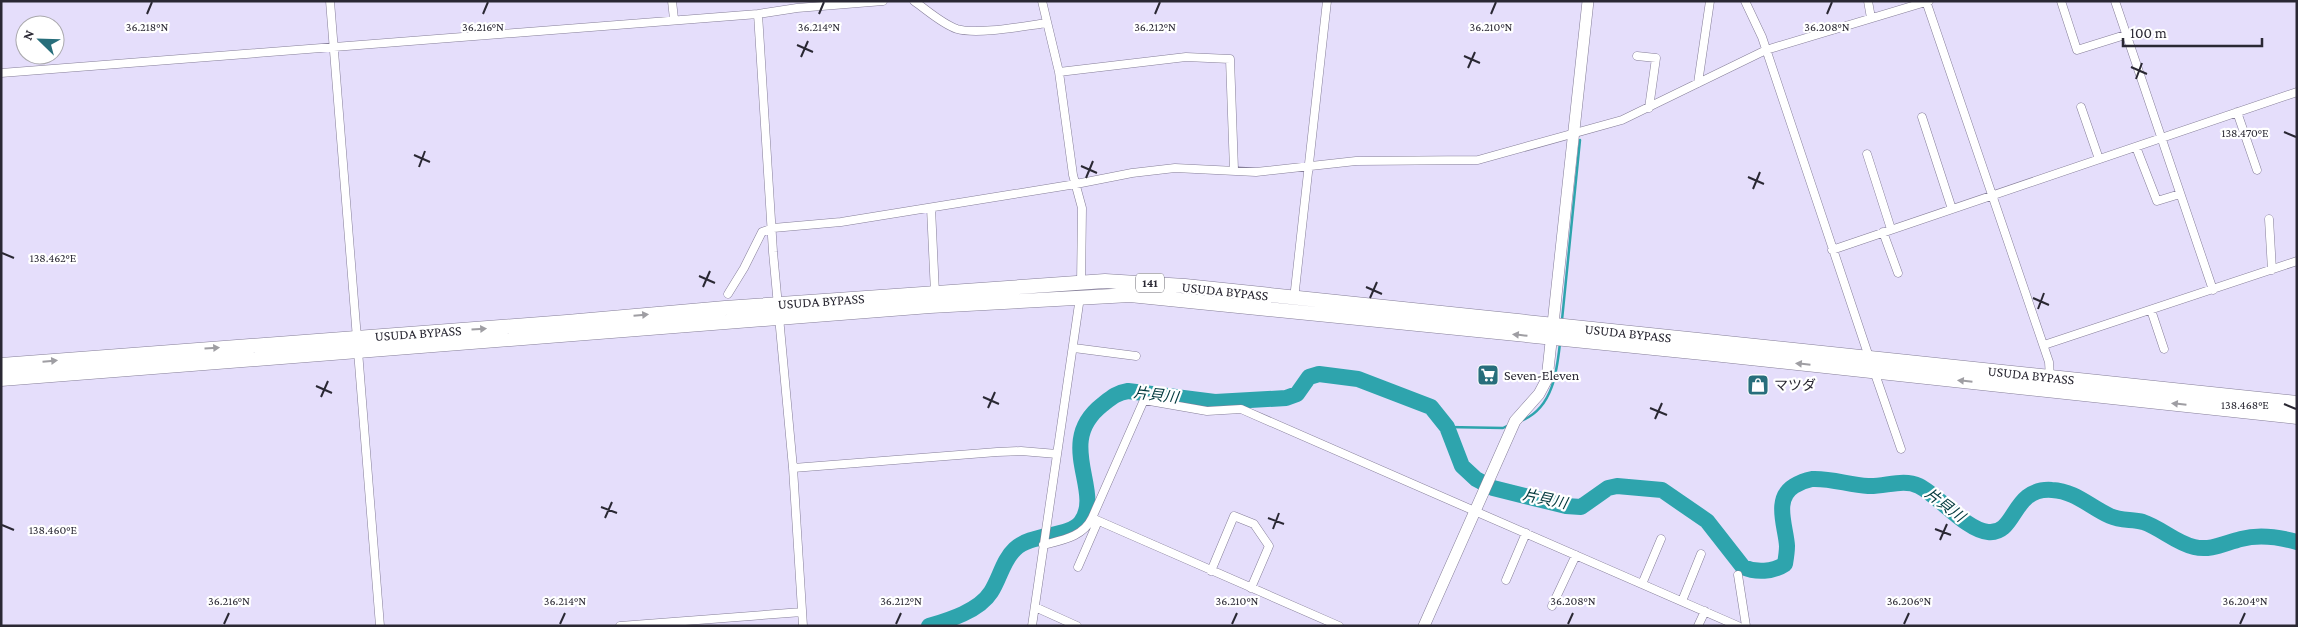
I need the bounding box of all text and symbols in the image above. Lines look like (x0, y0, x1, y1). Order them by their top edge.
north arrow (15, 15, 65, 65)
scale bar (2123, 15, 2262, 47)
text: 36.218°N (126, 20, 168, 34)
text: 36.216°N (462, 20, 504, 34)
text: 36.214°N (798, 20, 840, 34)
text: 36.212°N (1134, 20, 1176, 34)
text: 36.210°N (1469, 20, 1513, 34)
text: 36.208°N (1804, 20, 1850, 34)
text: 100 m (2130, 25, 2167, 41)
text: N (19, 27, 37, 42)
text: 138.470°E (2221, 126, 2269, 140)
text: 138.462°E (30, 251, 77, 265)
road number: 141 (1136, 274, 1164, 292)
street label: USUDA BYPASS (1181, 278, 1270, 304)
street label: USUDA BYPASS (777, 290, 865, 312)
one-way arrow (633, 311, 649, 319)
street label: USUDA BYPASS (1584, 320, 1673, 346)
street label: USUDA BYPASS (374, 322, 462, 344)
one-way arrow (471, 324, 487, 332)
one-way arrow (1511, 331, 1527, 339)
one-way arrow (204, 344, 220, 352)
one-way arrow (42, 356, 58, 364)
one-way arrow (1795, 360, 1811, 368)
street label: USUDA BYPASS (1987, 362, 2076, 388)
supermarket icon: Seven-Eleven (1476, 363, 1500, 387)
place label: Seven-Eleven (1504, 367, 1580, 383)
shop icon: マツダ (1746, 373, 1770, 397)
place label: マツダ (1774, 377, 1816, 393)
one-way arrow (1957, 377, 1973, 385)
water label: 片貝川 (1133, 384, 1181, 406)
text: 138.468°E (2221, 398, 2269, 412)
one-way arrow (2170, 400, 2186, 408)
water label: 片貝川 (1922, 485, 1969, 526)
water label: 片貝川 (1521, 486, 1571, 512)
text: 138.460°E (29, 523, 78, 537)
text: 36.216°N (208, 594, 250, 608)
text: 36.214°N (544, 594, 586, 608)
text: 36.212°N (880, 594, 922, 608)
text: 36.210°N (1215, 594, 1259, 608)
text: 36.208°N (1550, 594, 1596, 608)
text: 36.206°N (1887, 594, 1931, 608)
text: 36.204°N (2222, 594, 2268, 608)

